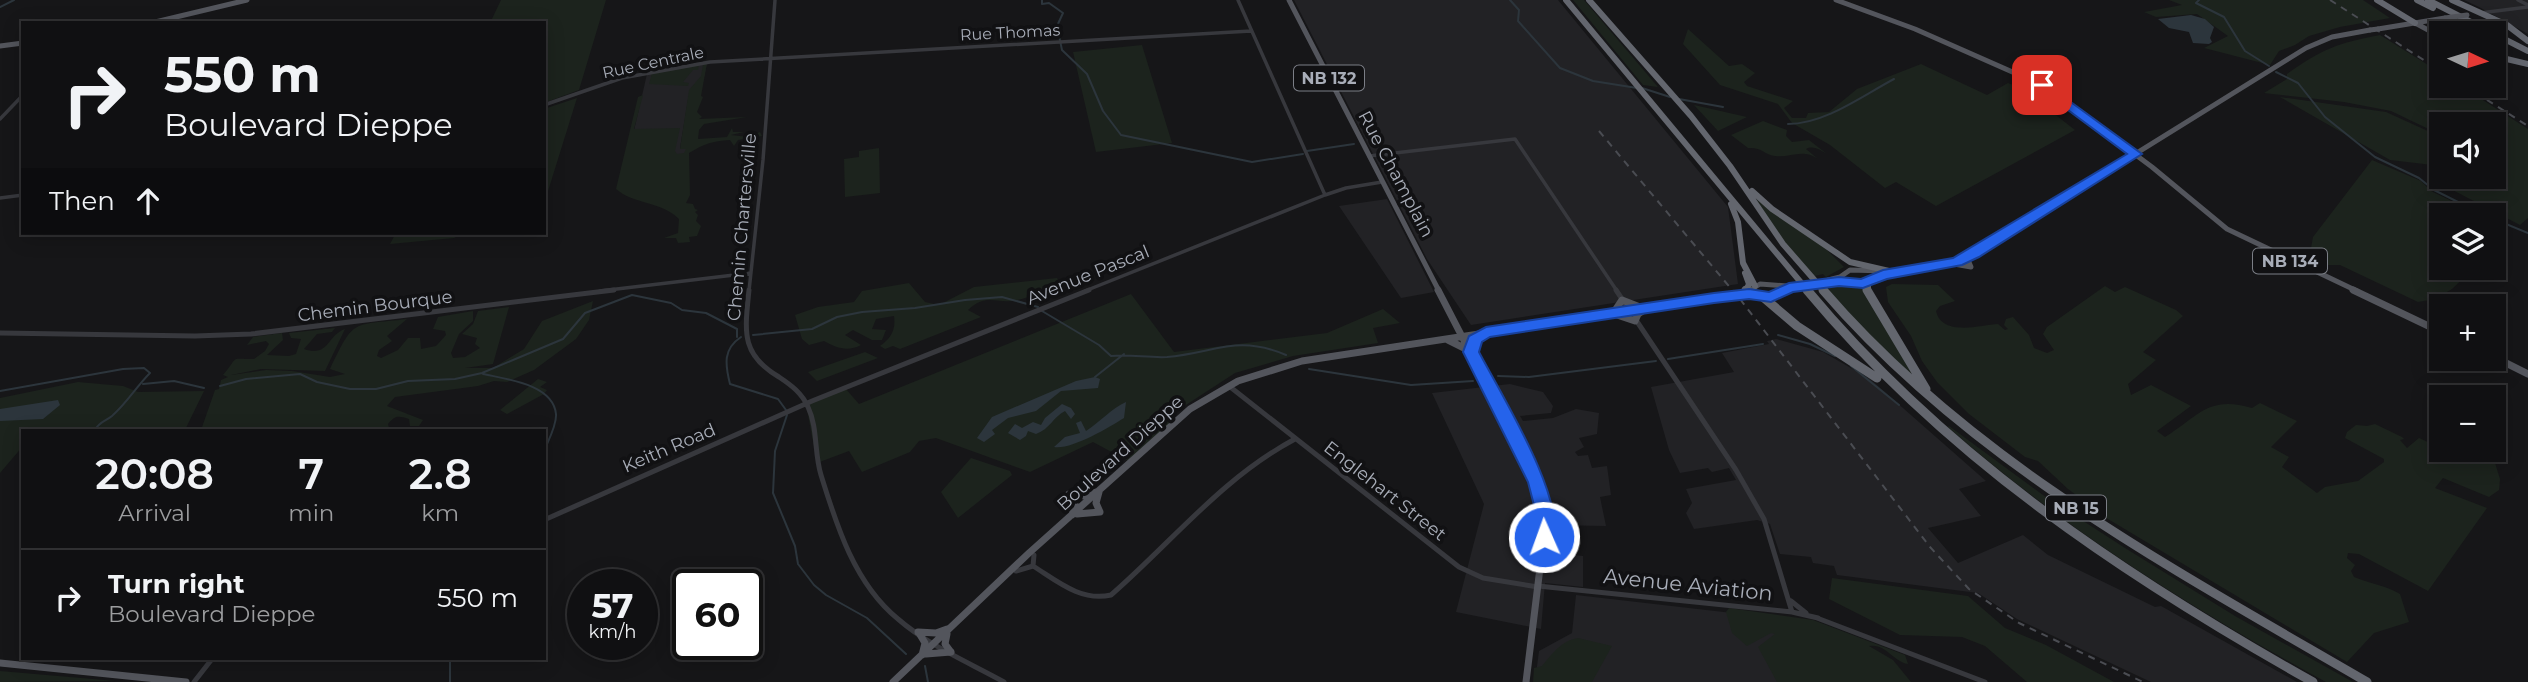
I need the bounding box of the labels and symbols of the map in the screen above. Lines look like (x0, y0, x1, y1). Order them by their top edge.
street label: Rue Thomas (959, 20, 1061, 45)
north arrow (2429, 21, 2506, 98)
street label: Rue Centrale (601, 42, 706, 83)
pin (2012, 55, 2072, 115)
road number: NB 132 (1294, 66, 1364, 90)
street label: Rue Champlain (1353, 107, 1439, 241)
street label: Chemin Chartersville (723, 132, 761, 322)
street label: Avenue Pascal (1023, 240, 1153, 310)
road number: NB 134 (2253, 248, 2327, 274)
street label: Chemin Bourque (296, 286, 454, 326)
street label: Boulevard Dieppe (1052, 390, 1188, 515)
street label: Keith Road (619, 418, 719, 478)
street label: Englehart Street (1320, 436, 1450, 546)
road number: NB 15 (2046, 495, 2106, 520)
position arrow (1507, 500, 1581, 574)
street label: Avenue Aviation (1602, 563, 1774, 606)
speed limit sign: 60 (672, 569, 763, 660)

